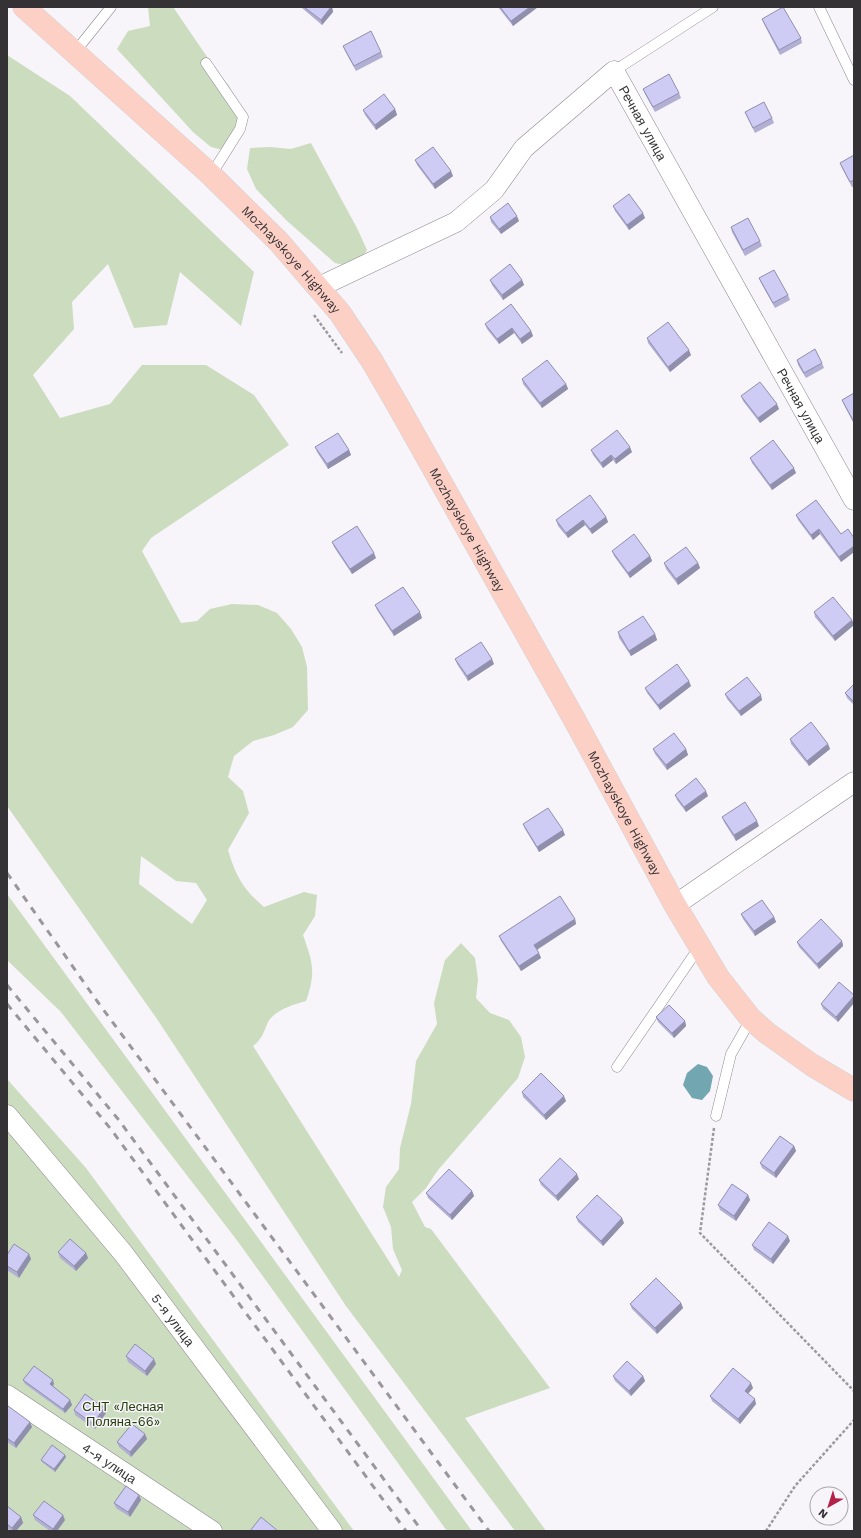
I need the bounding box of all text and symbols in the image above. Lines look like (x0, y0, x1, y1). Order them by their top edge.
street label: Речная улица (616, 83, 670, 164)
street label: Mozhayskoye Highway (239, 202, 344, 316)
street label: Речная улица (774, 366, 829, 447)
street label: Mozhayskoye Highway (427, 465, 509, 594)
street label: Mozhayskoye Highway (585, 748, 665, 878)
street label: 5-я улица (149, 1291, 198, 1350)
park label: СНТ «Лесная Поляна-66» (82, 1399, 164, 1429)
street label: 4-я улица (80, 1440, 140, 1487)
north arrow (809, 1486, 849, 1526)
text: N (816, 1506, 830, 1521)

